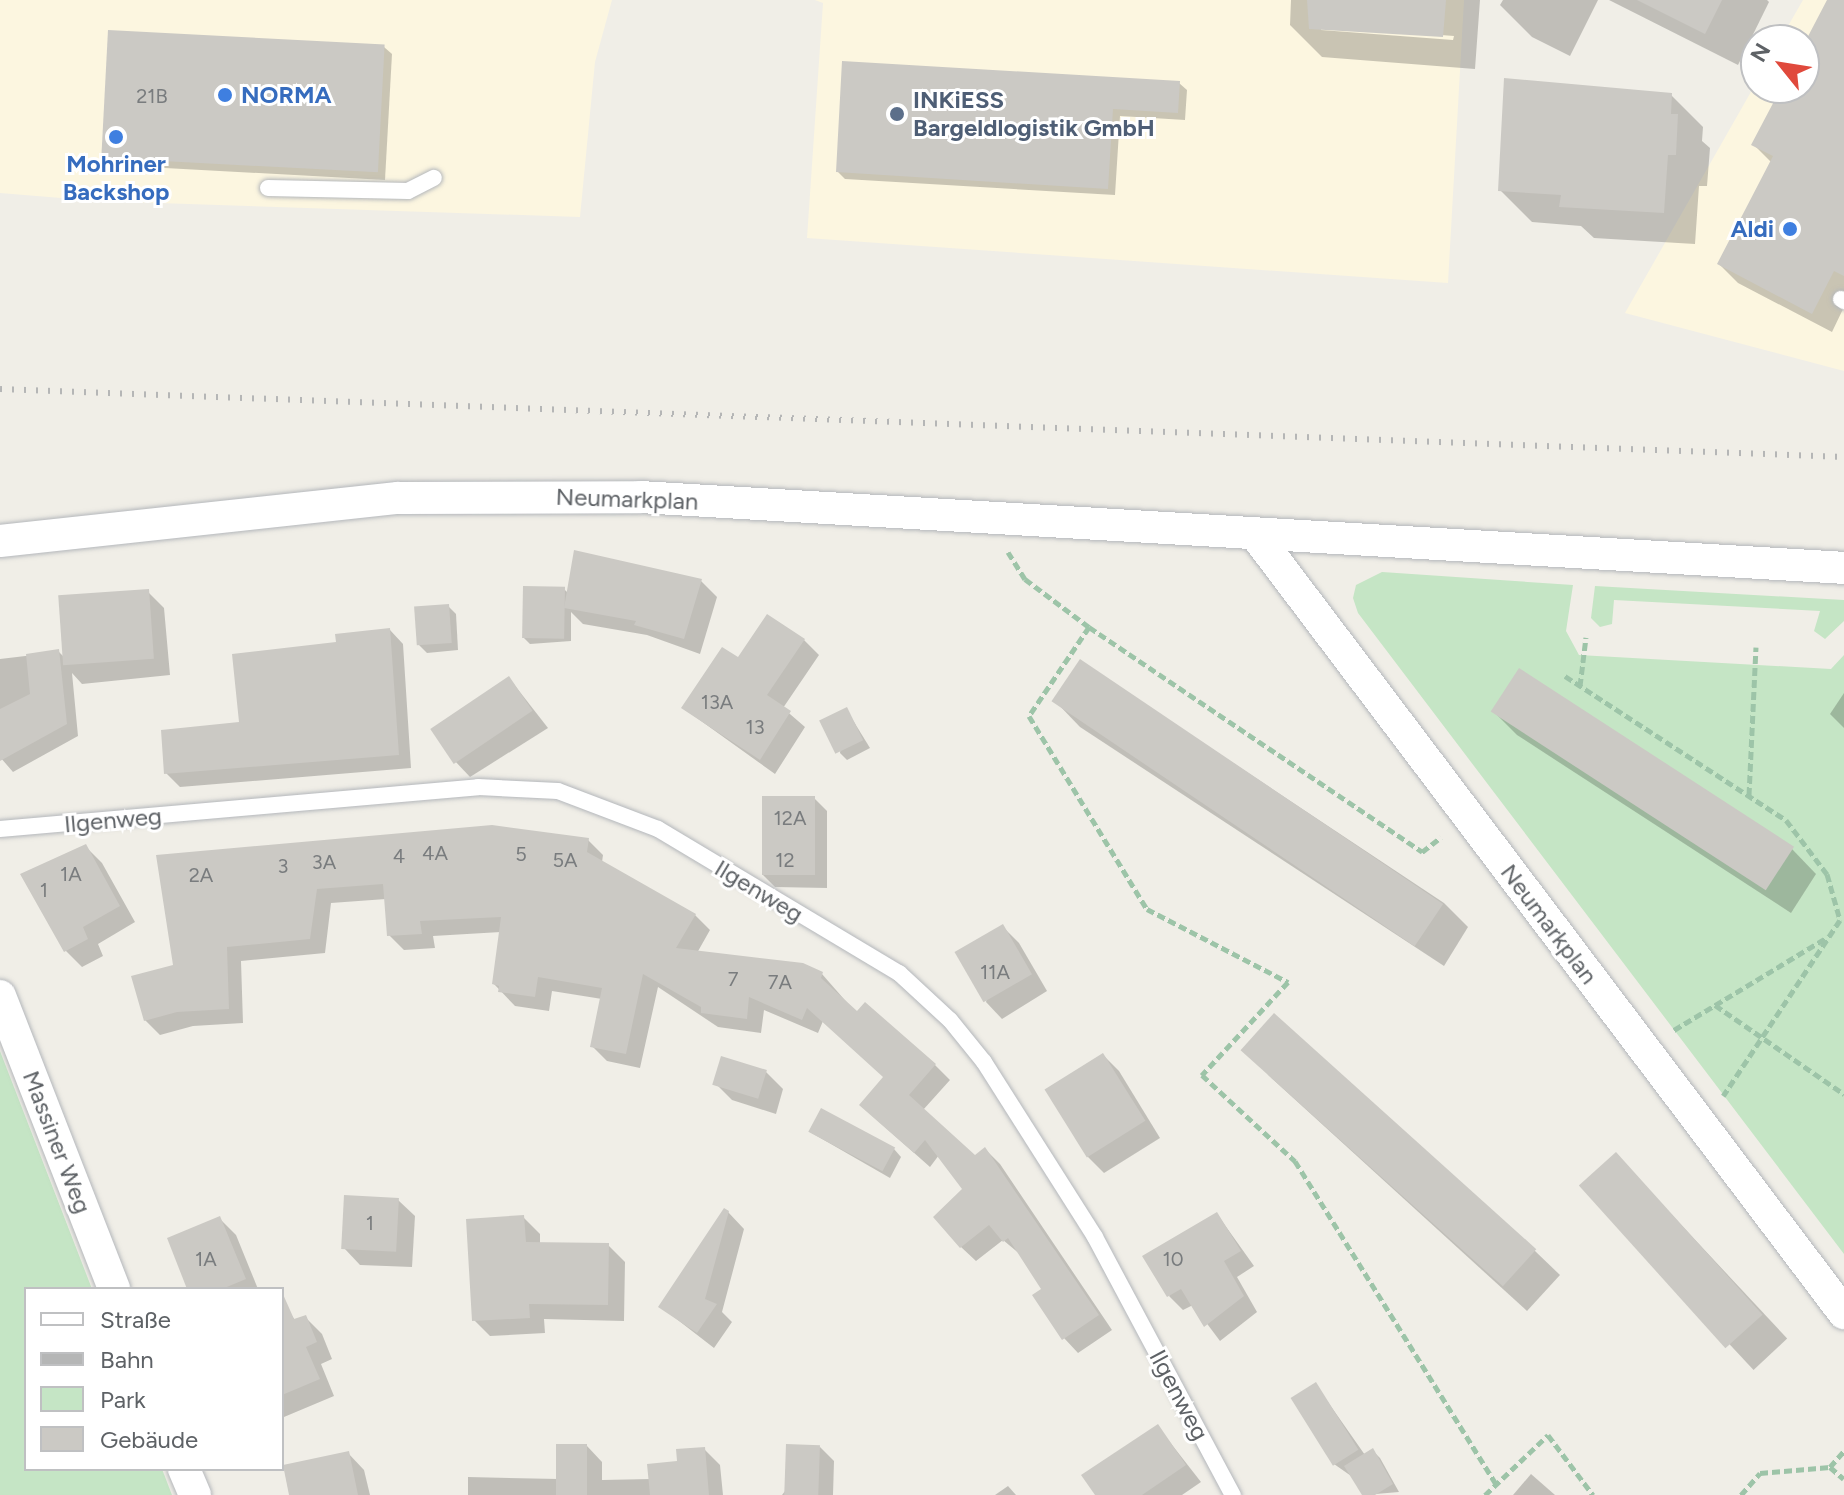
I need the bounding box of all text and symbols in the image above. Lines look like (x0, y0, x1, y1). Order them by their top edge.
north arrow (1740, 24, 1820, 104)
text: N (1745, 39, 1776, 67)
place label: NORMA (241, 81, 332, 109)
house number: 21B (136, 84, 168, 108)
marker: NORMA (216, 86, 234, 104)
place label: INKiESS Bargeldlogistik GmbH (913, 86, 1155, 142)
marker: INKiESS Bargeldlogistik GmbH (888, 105, 906, 123)
marker: Mohriner Backshop (107, 128, 125, 146)
place label: Mohriner Backshop (63, 150, 169, 206)
place label: Aldi (1730, 215, 1774, 243)
marker: Aldi (1781, 220, 1799, 238)
street label: Neumarkplan (555, 482, 699, 516)
house number: 13A (701, 690, 733, 714)
house number: 13 (745, 715, 765, 739)
street label: Ilgenweg (63, 801, 163, 839)
house number: 12A (774, 806, 806, 830)
house number: 4A (422, 841, 448, 865)
house number: 5 (515, 842, 527, 866)
house number: 4 (393, 844, 405, 868)
house number: 5A (552, 848, 578, 872)
house number: 12 (775, 848, 795, 872)
house number: 3A (312, 850, 336, 874)
street label: Ilgenweg (710, 853, 808, 929)
house number: 3 (278, 854, 288, 878)
street label: Neumarkplan (1495, 858, 1603, 990)
house number: 1A (60, 862, 82, 886)
house number: 2A (189, 863, 213, 887)
house number: 1 (40, 878, 48, 902)
house number: 11A (980, 960, 1010, 984)
house number: 7 (728, 967, 738, 991)
house number: 7A (768, 970, 792, 994)
street label: Massiner Weg (17, 1067, 97, 1217)
house number: 1 (366, 1211, 374, 1235)
house number: 1A (195, 1247, 217, 1271)
house number: 10 (1162, 1247, 1184, 1271)
legend (24, 1287, 284, 1471)
text: Straße (100, 1305, 171, 1334)
text: Bahn (100, 1345, 154, 1374)
street label: Ilgenweg (1143, 1345, 1215, 1445)
text: Park (100, 1385, 146, 1414)
text: Gebäude (100, 1425, 198, 1454)

